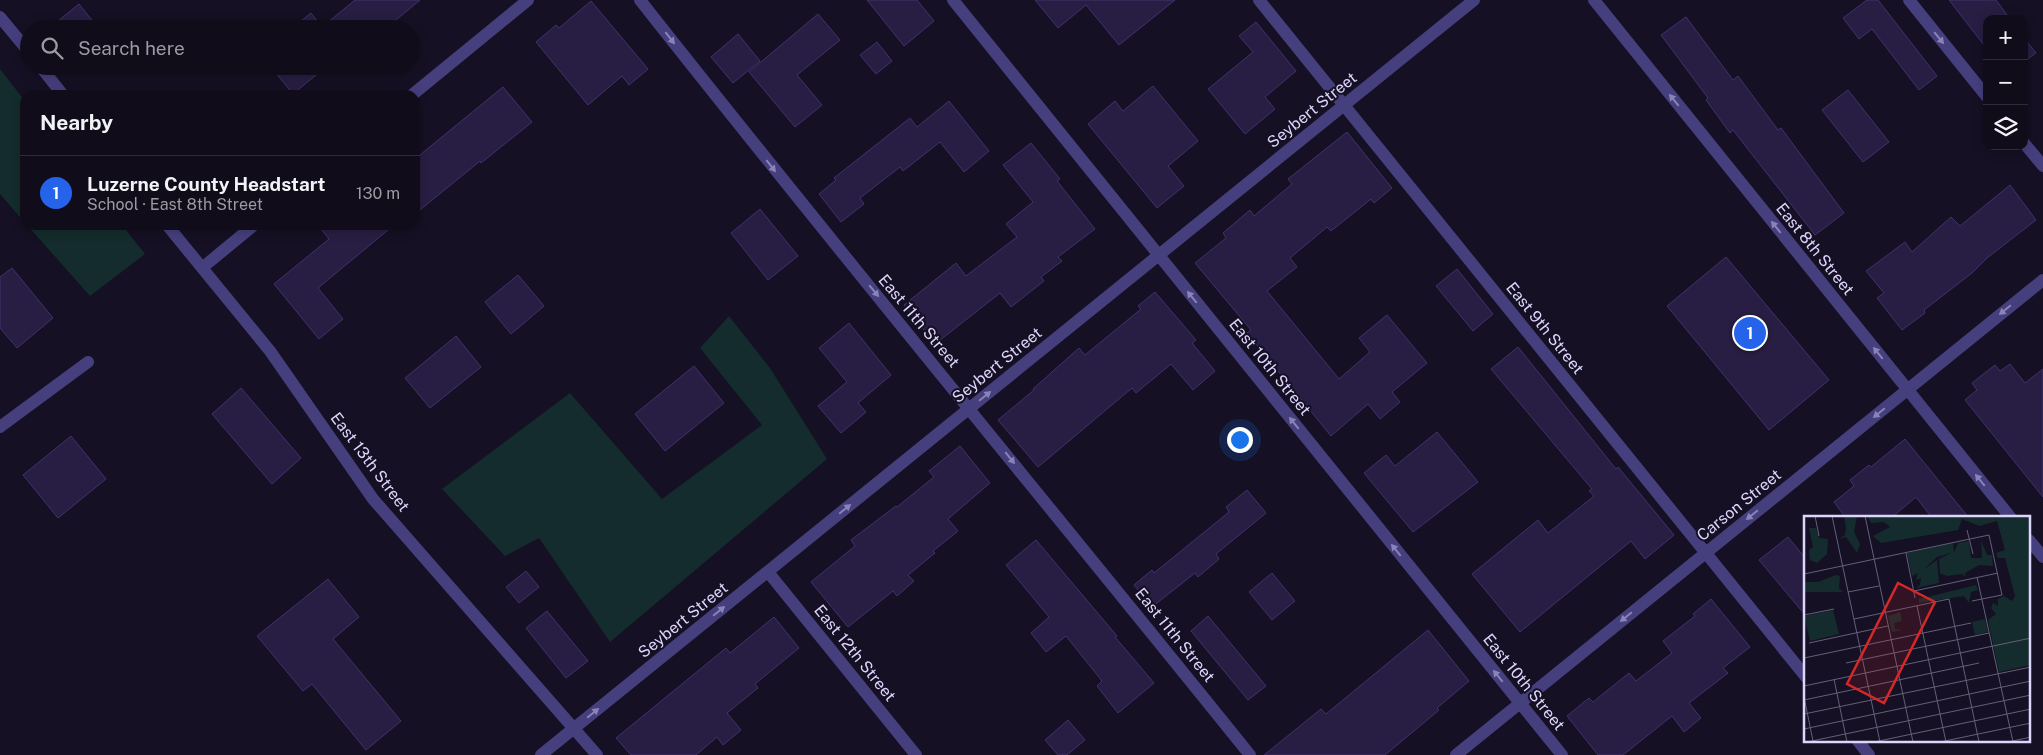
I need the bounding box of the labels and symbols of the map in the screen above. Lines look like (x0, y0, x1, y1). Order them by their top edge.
one-way arrow (664, 31, 675, 44)
one-way arrow (1934, 31, 1945, 44)
street label: Seybert Street (1263, 68, 1361, 152)
one-way arrow (1669, 94, 1680, 107)
one-way arrow (765, 159, 776, 172)
street label: East 8th Street (1772, 199, 1858, 299)
one-way arrow (1771, 221, 1782, 234)
street label: East 11th Street (875, 271, 963, 371)
street label: East 9th Street (1502, 278, 1588, 378)
one-way arrow (868, 285, 879, 298)
one-way arrow (1187, 291, 1198, 304)
one-way arrow (1999, 305, 2012, 316)
pin: 1 (1734, 314, 1766, 352)
street label: East 10th Street (1225, 315, 1315, 419)
street label: Seybert Street (948, 323, 1046, 407)
one-way arrow (1873, 347, 1884, 360)
one-way arrow (978, 390, 991, 401)
one-way arrow (1873, 407, 1886, 418)
street label: East 13th Street (327, 409, 413, 515)
one-way arrow (1289, 417, 1300, 430)
your location (1227, 427, 1253, 453)
one-way arrow (1004, 451, 1015, 464)
street label: Carson Street (1693, 465, 1785, 545)
one-way arrow (1975, 473, 1986, 486)
one-way arrow (839, 503, 852, 514)
one-way arrow (1746, 509, 1759, 520)
inset map (1804, 516, 2030, 742)
one-way arrow (1391, 544, 1402, 557)
street label: Seybert Street (634, 578, 732, 662)
street label: East 11th Street (1131, 584, 1219, 686)
street label: East 12th Street (810, 601, 900, 705)
one-way arrow (712, 606, 725, 617)
one-way arrow (1620, 611, 1633, 622)
street label: East 10th Street (1479, 630, 1569, 734)
one-way arrow (1493, 670, 1504, 683)
one-way arrow (586, 708, 599, 719)

